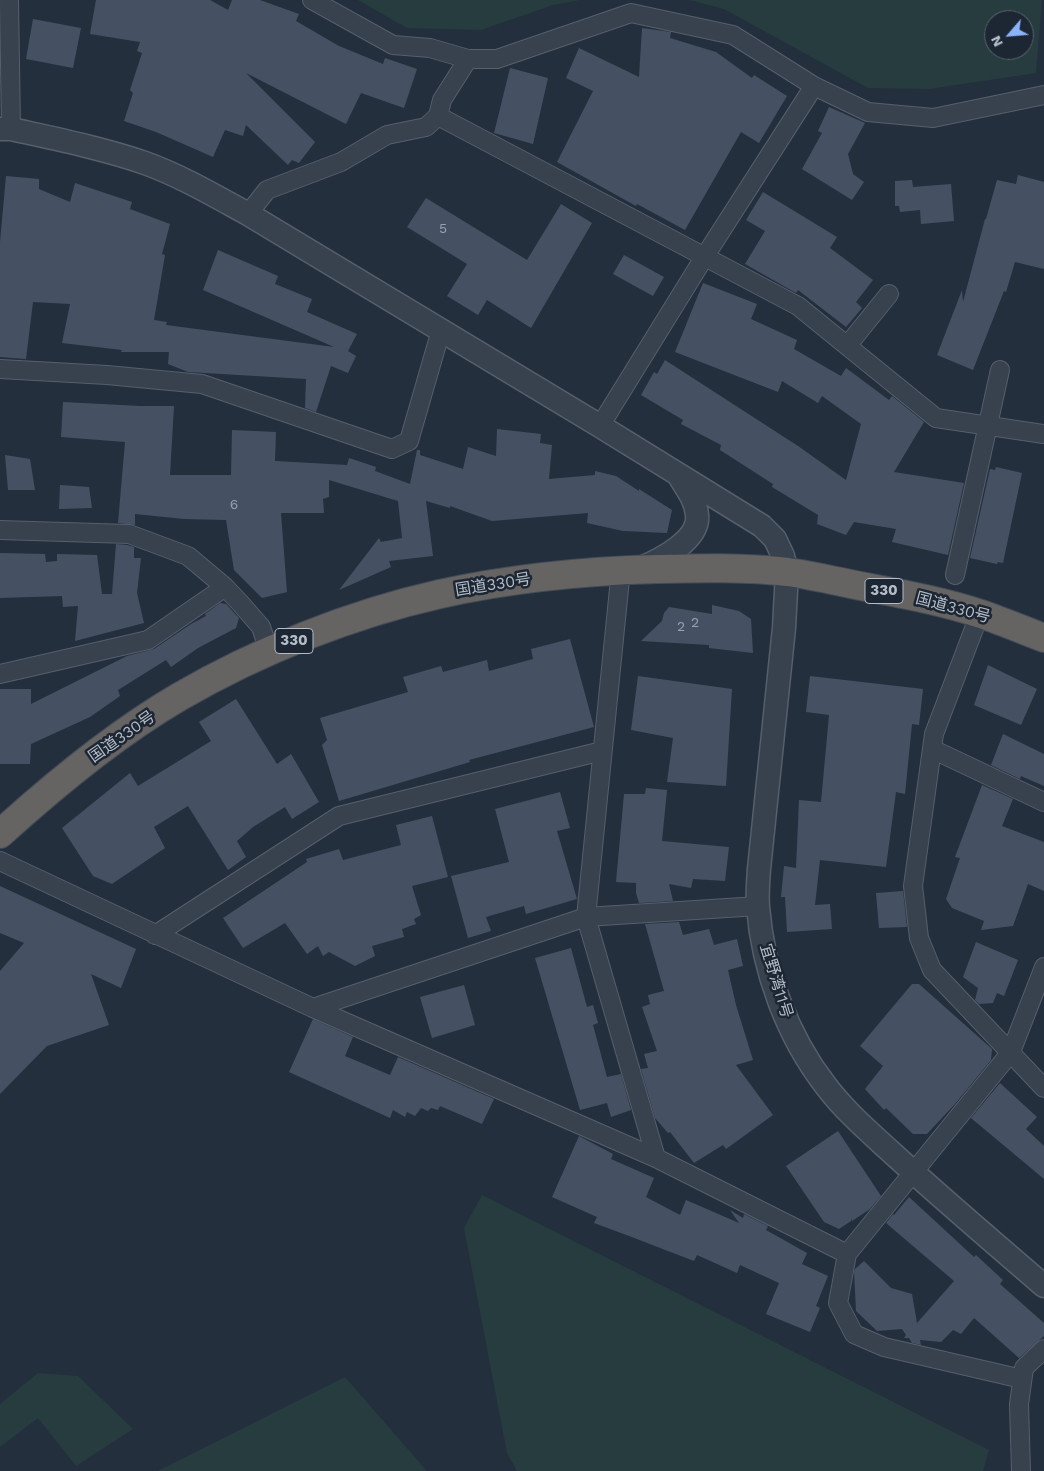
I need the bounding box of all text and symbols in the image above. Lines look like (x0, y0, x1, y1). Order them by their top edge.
north arrow (984, 10, 1034, 60)
text: N (987, 33, 1006, 50)
house number: 5 (439, 221, 447, 237)
house number: 6 (230, 497, 238, 513)
street label: 国道330号 (454, 570, 532, 600)
road number: 330 (865, 578, 903, 604)
street label: 国道330号 (914, 589, 992, 627)
house number: 2 (691, 615, 699, 631)
house number: 2 (677, 619, 685, 635)
road number: 330 (275, 628, 313, 654)
street label: 国道330号 (85, 707, 159, 767)
street label: 宜野湾11号 (756, 942, 796, 1020)

